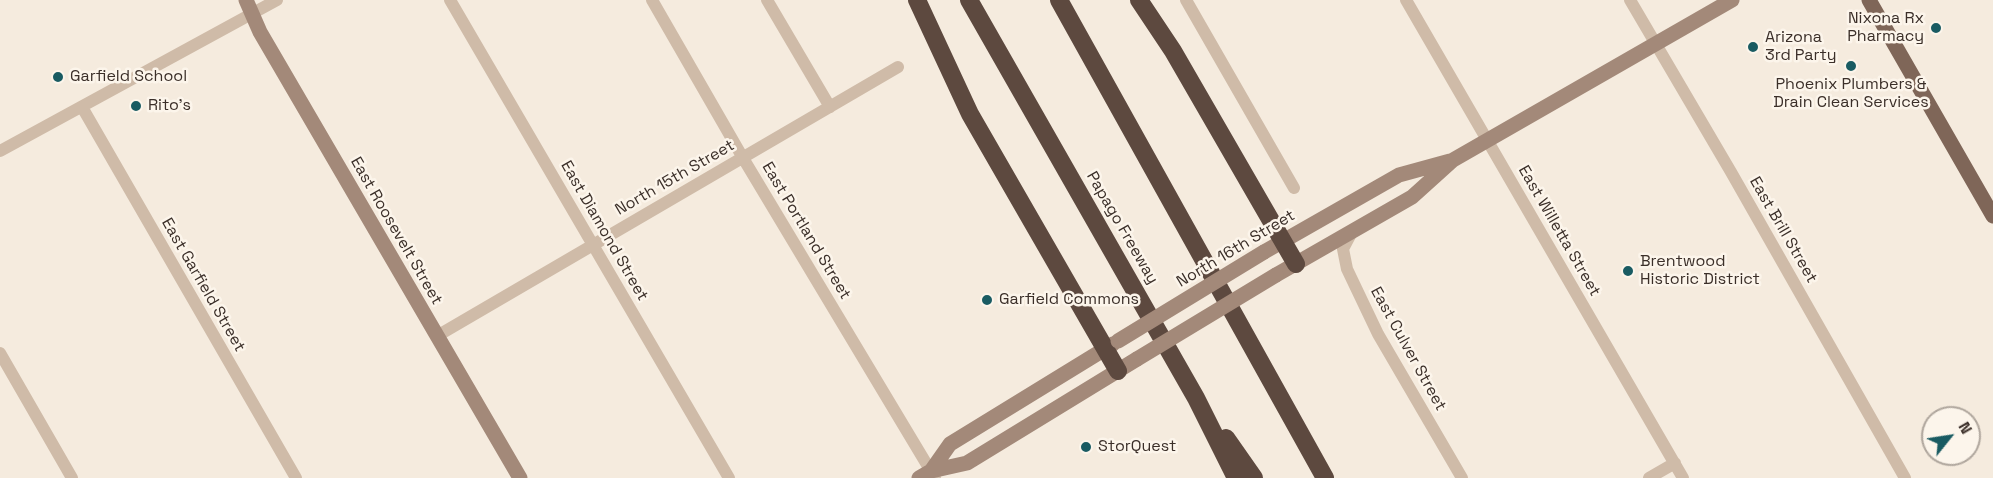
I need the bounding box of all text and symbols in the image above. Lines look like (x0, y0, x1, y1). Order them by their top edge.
place label: Nixona Rx Pharmacy (1847, 9, 1924, 47)
marker: Nixona Rx Pharmacy (1929, 21, 1943, 35)
place label: Arizona 3rd Party (1765, 28, 1837, 66)
marker: Arizona 3rd Party (1746, 40, 1760, 54)
marker: Phoenix Plumbers & Drain Clean Services (1844, 59, 1858, 73)
place label: Garfield School (70, 67, 187, 87)
marker: Garfield School (51, 70, 65, 84)
place label: Phoenix Plumbers & Drain Clean Services (1773, 75, 1929, 113)
place label: Rito's (148, 96, 191, 116)
marker: Rito's (129, 99, 143, 113)
street label: North 15th Street (612, 136, 738, 220)
street label: East Roosevelt Street (346, 154, 446, 308)
street label: East Diamond Street (556, 158, 652, 304)
street label: East Portland Street (757, 159, 855, 303)
street label: East Willetta Street (1514, 162, 1604, 300)
street label: Papago Freeway (1082, 168, 1162, 288)
street label: East Brill Street (1745, 174, 1821, 286)
street label: North 16th Street (1173, 206, 1299, 292)
street label: East Garfield Street (157, 215, 249, 355)
place label: Brentwood Historic District (1640, 252, 1760, 290)
marker: Brentwood Historic District (1621, 264, 1635, 278)
street label: East Culver Street (1366, 284, 1450, 414)
place label: Garfield Commons (999, 290, 1139, 310)
marker: Garfield Commons (980, 293, 994, 307)
north arrow (1921, 406, 1981, 466)
text: N (1954, 418, 1977, 438)
place label: StorQuest (1098, 437, 1176, 457)
marker: StorQuest (1079, 440, 1093, 454)

